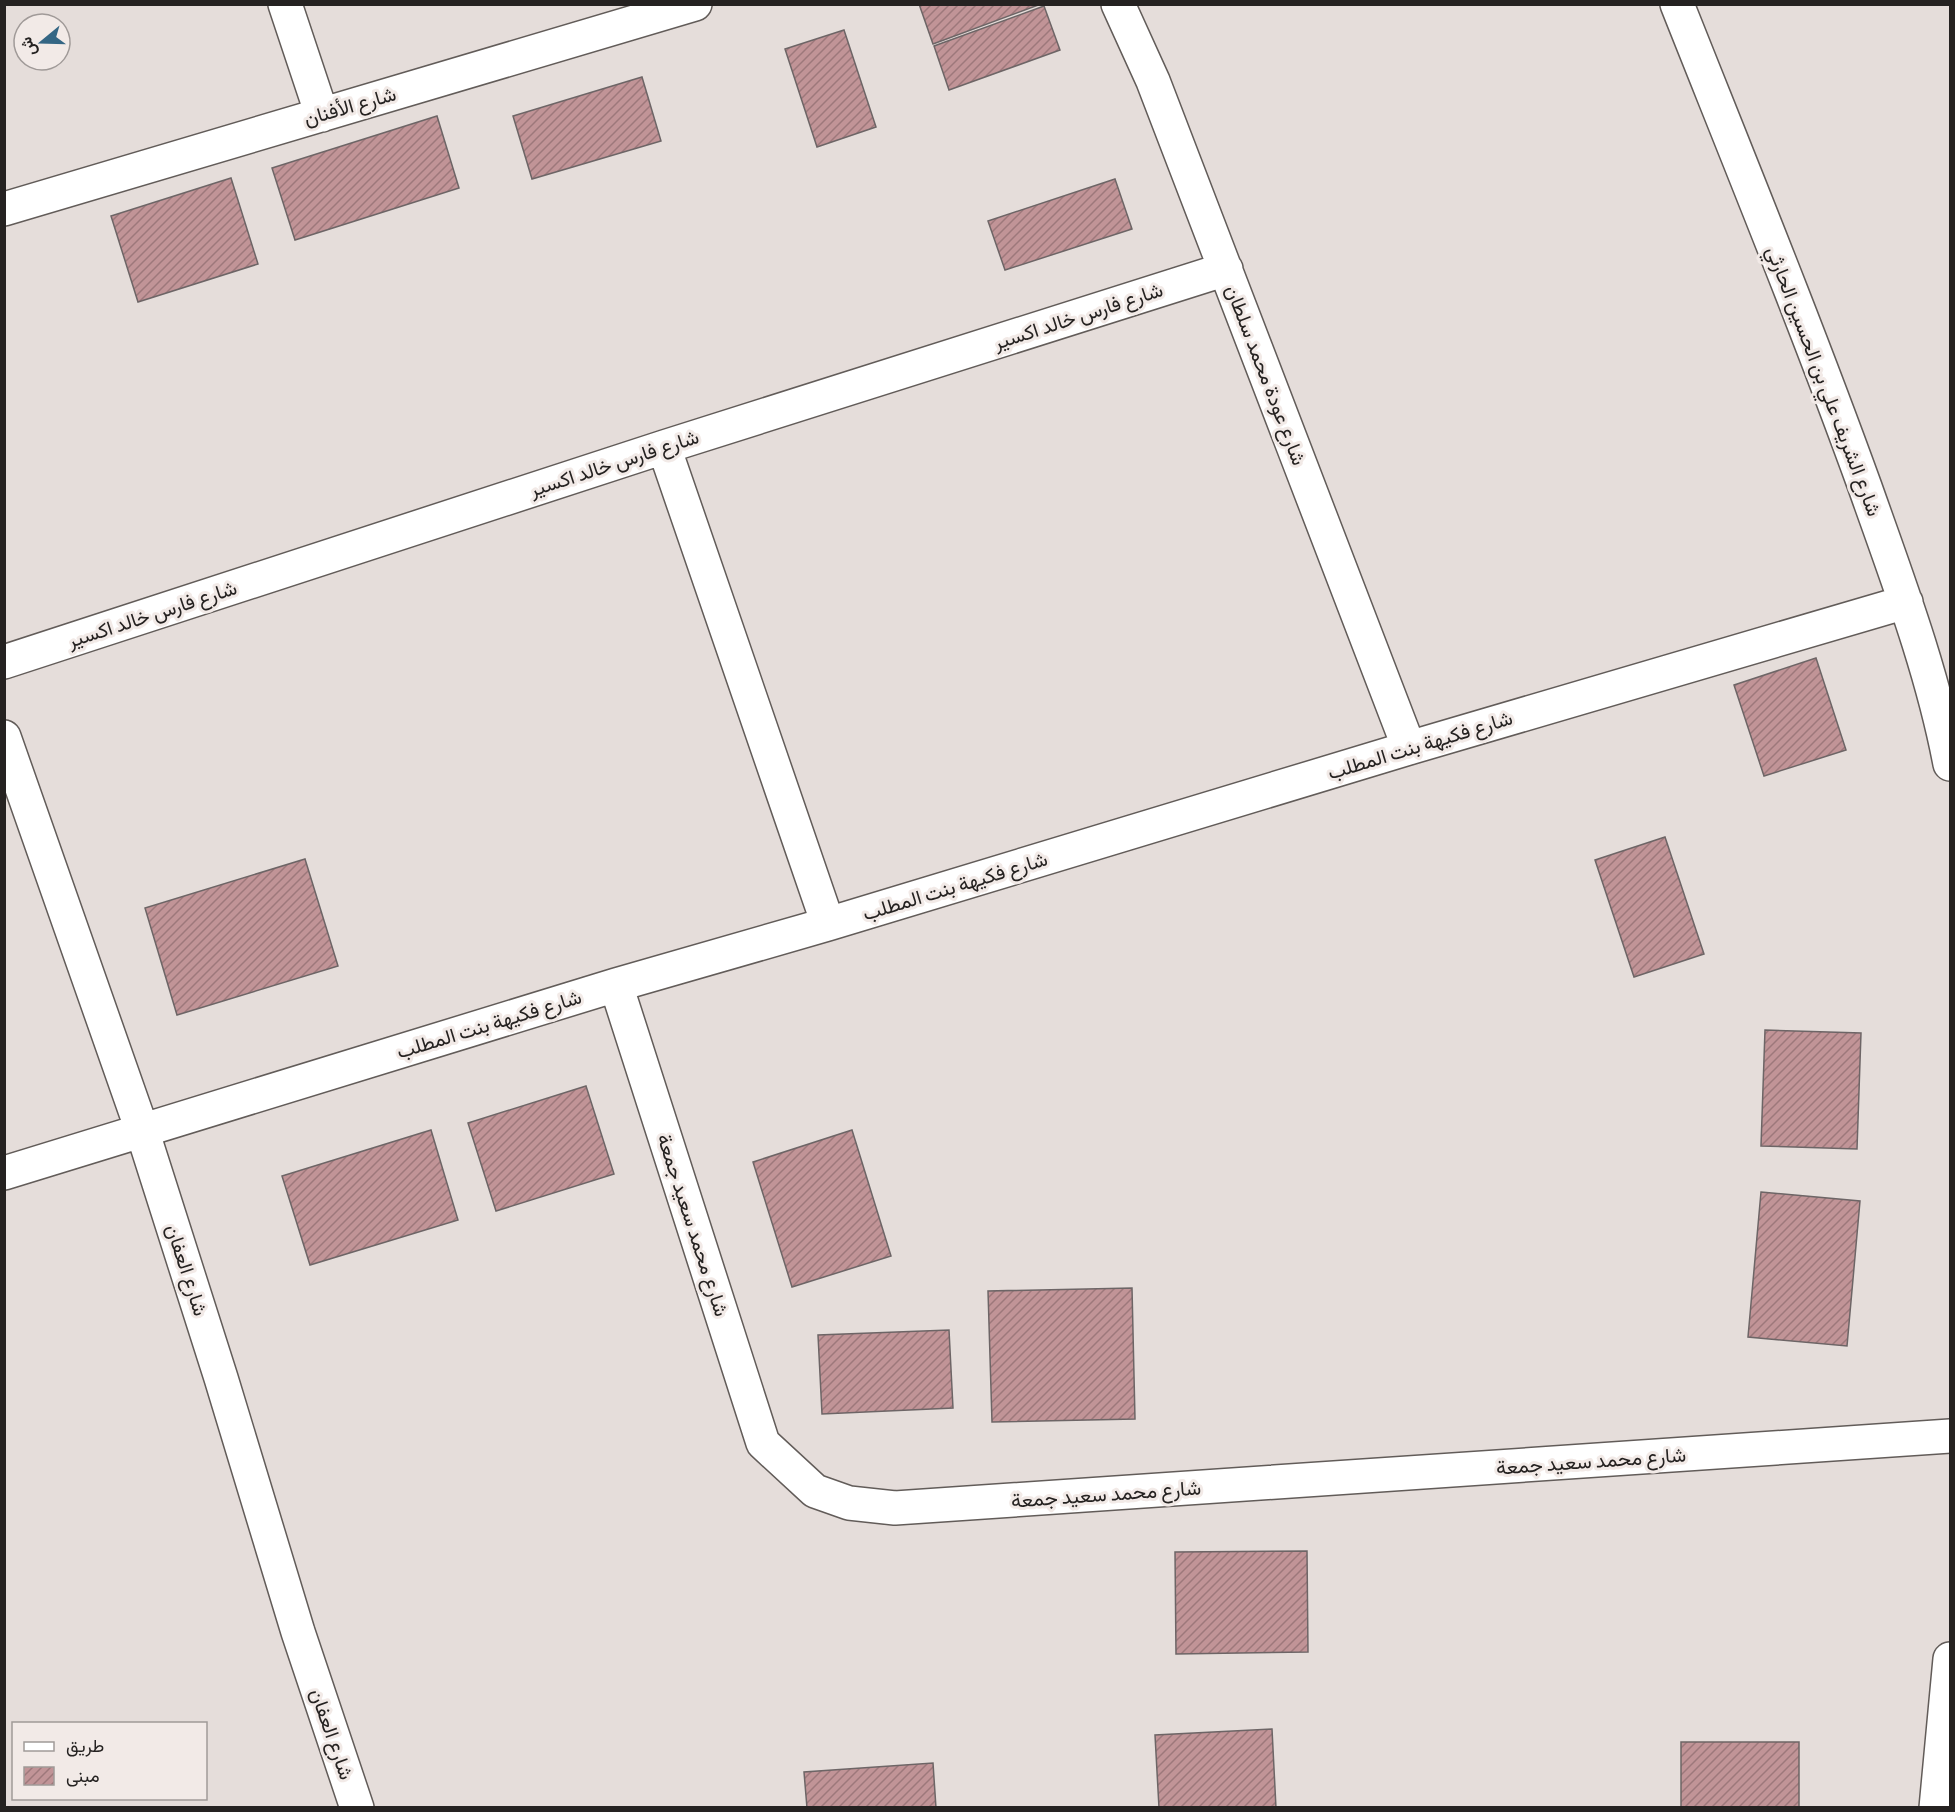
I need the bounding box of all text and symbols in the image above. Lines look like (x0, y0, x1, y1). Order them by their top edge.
north arrow (12, 12, 72, 72)
text: ش (15, 35, 40, 59)
street label: شارع الأفنان (301, 80, 399, 133)
street label: شارع الشريف علي بن الحسين الحارثي (1757, 242, 1888, 521)
street label: شارع فارس خالد اكسير (989, 276, 1166, 357)
street label: شارع عودة محمد سلطان (1219, 281, 1312, 469)
street label: شارع فارس خالد اكسير (525, 423, 702, 504)
street label: شارع فارس خالد اكسير (63, 574, 240, 655)
street label: شارع فكيهة بنت المطلب (1324, 705, 1516, 786)
street label: شارع فكيهة بنت المطلب (859, 846, 1051, 927)
street label: شارع فكيهة بنت المطلب (393, 984, 585, 1065)
street label: شارع محمد سعيد جمعة (650, 1130, 735, 1320)
street label: شارع العفان (159, 1221, 214, 1319)
street label: شارع محمد سعيد جمعة (1495, 1441, 1687, 1482)
street label: شارع محمد سعيد جمعة (1010, 1474, 1202, 1515)
street label: شارع العفان (303, 1685, 360, 1783)
legend (12, 1722, 207, 1800)
text: طريق (66, 1734, 104, 1757)
text: مبنى (66, 1764, 100, 1787)

